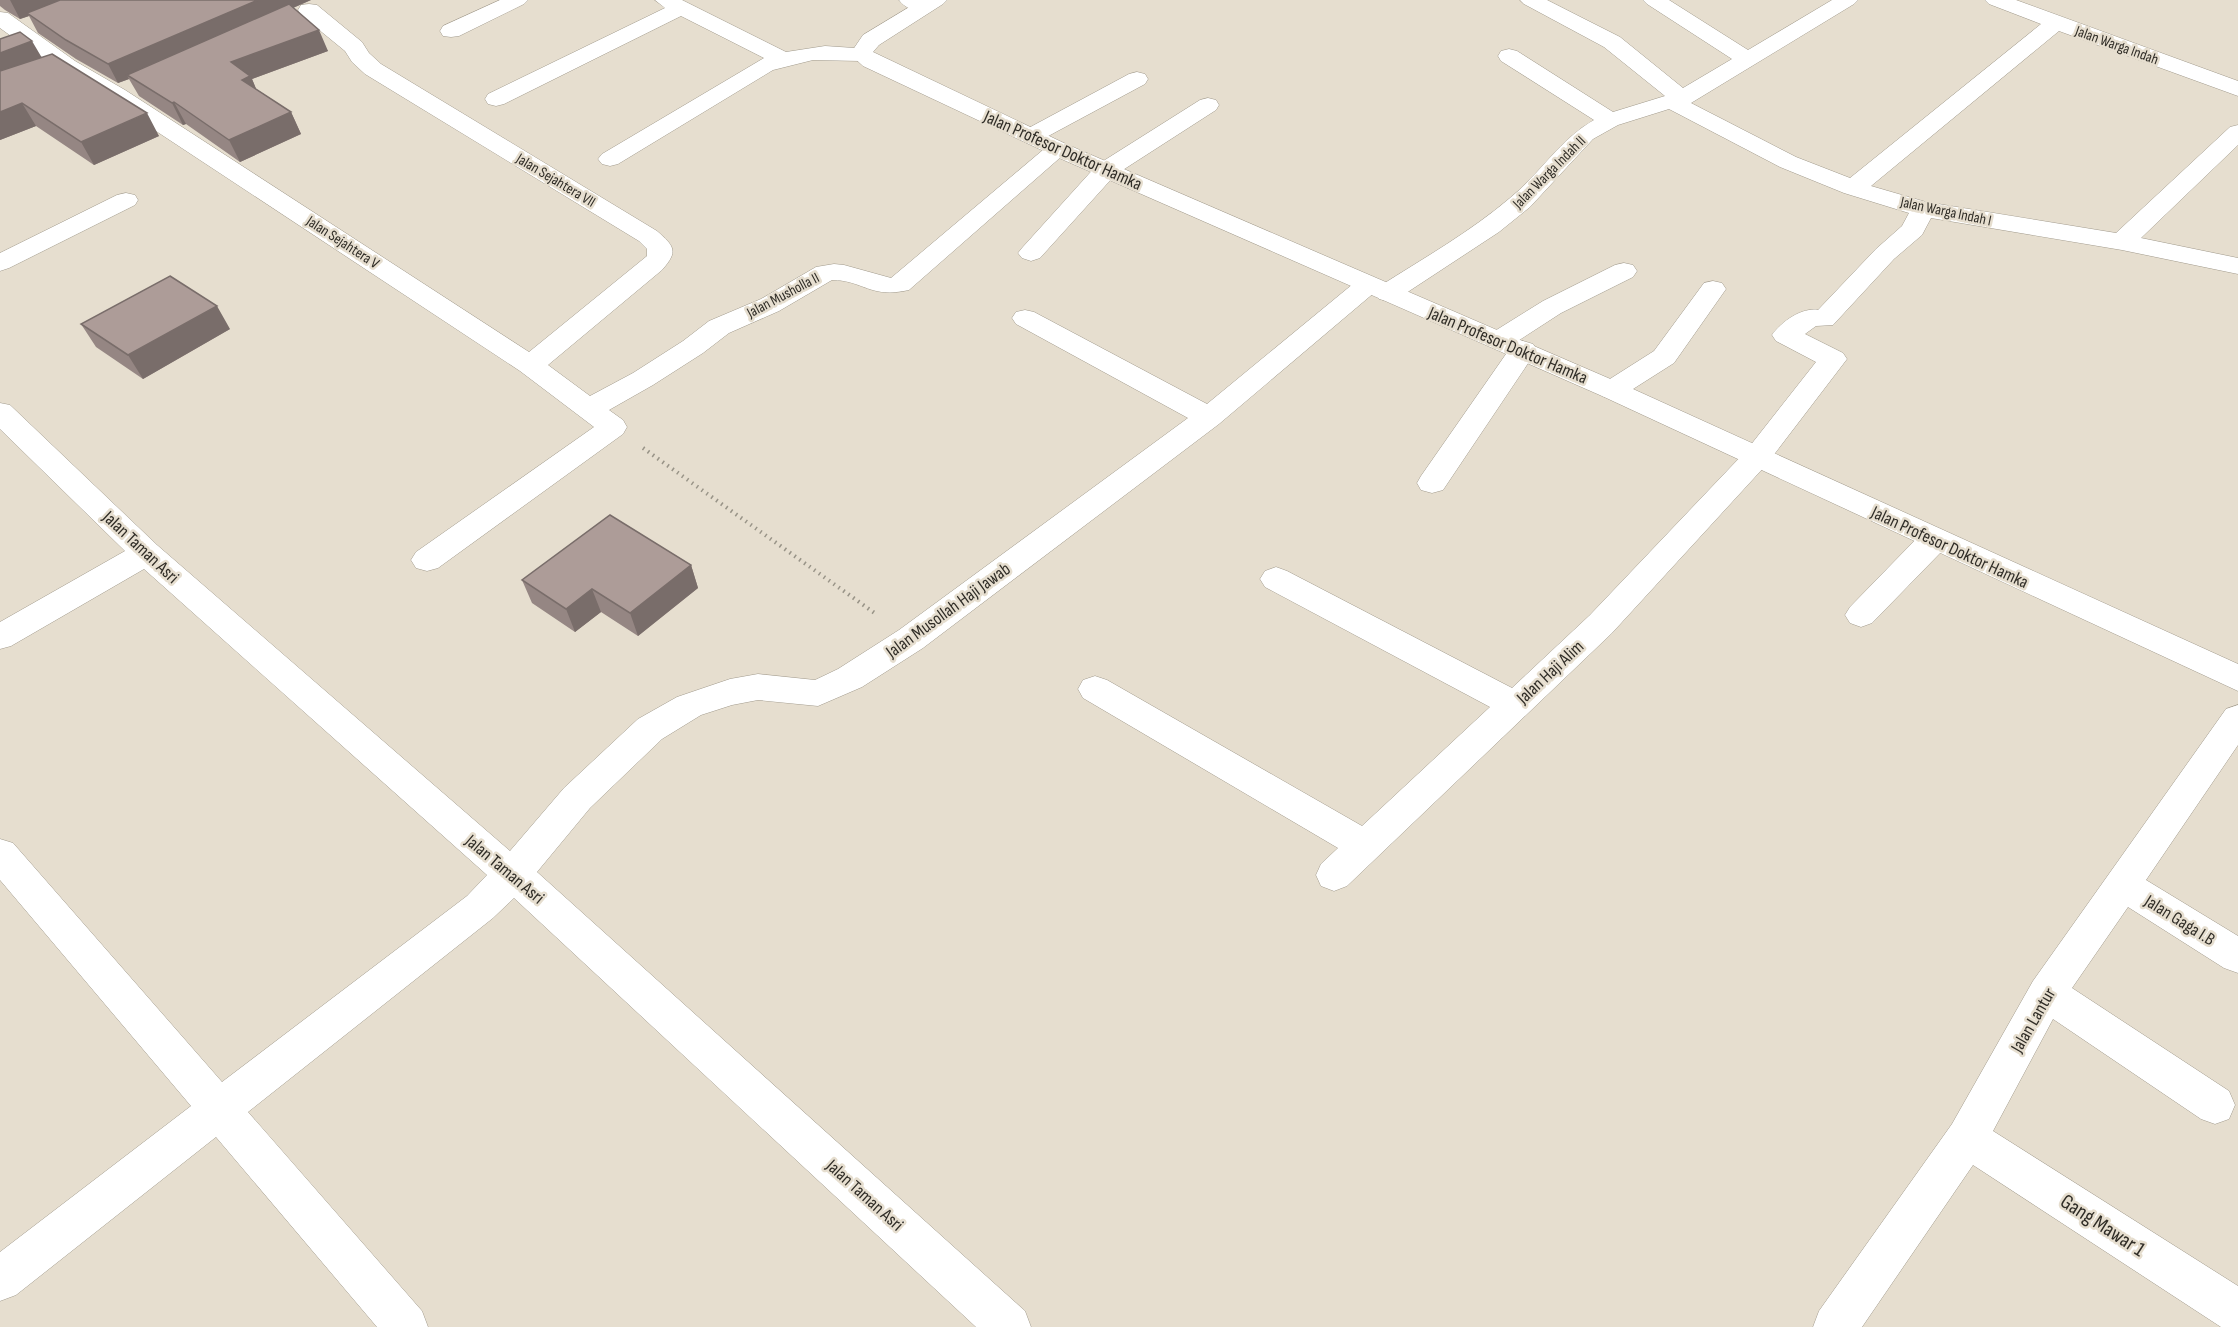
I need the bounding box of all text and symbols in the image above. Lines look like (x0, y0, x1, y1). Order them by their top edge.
street label: Jalan Warga Indah (2072, 21, 2161, 69)
street label: Jalan Profesor Doktor Hamka (980, 106, 1145, 195)
street label: Jalan Warga Indah II (1508, 132, 1590, 214)
street label: Jalan Sejahtera VII (512, 149, 599, 212)
street label: Jalan Warga Indah I (1898, 192, 1993, 230)
street label: Jalan Sejahtera V (302, 211, 383, 273)
street label: Jalan Musholla II (743, 268, 823, 323)
street label: Jalan Profesor Doktor Hamka (1424, 302, 1591, 389)
street label: Jalan Profesor Doktor Hamka (1867, 501, 2032, 593)
street label: Jalan Taman Asri (98, 506, 183, 588)
street label: Jalan Musollah Haji Jawab (881, 558, 1014, 663)
street label: Jalan Haji Alim (1512, 636, 1588, 709)
street label: Jalan Taman Asri (460, 830, 548, 908)
street label: Jalan Gaga I.B (2140, 890, 2219, 950)
street label: Jalan Lantur (2006, 984, 2060, 1057)
street label: Jalan Taman Asri (821, 1155, 907, 1235)
street label: Gang Mawar 1 (2056, 1189, 2150, 1262)

